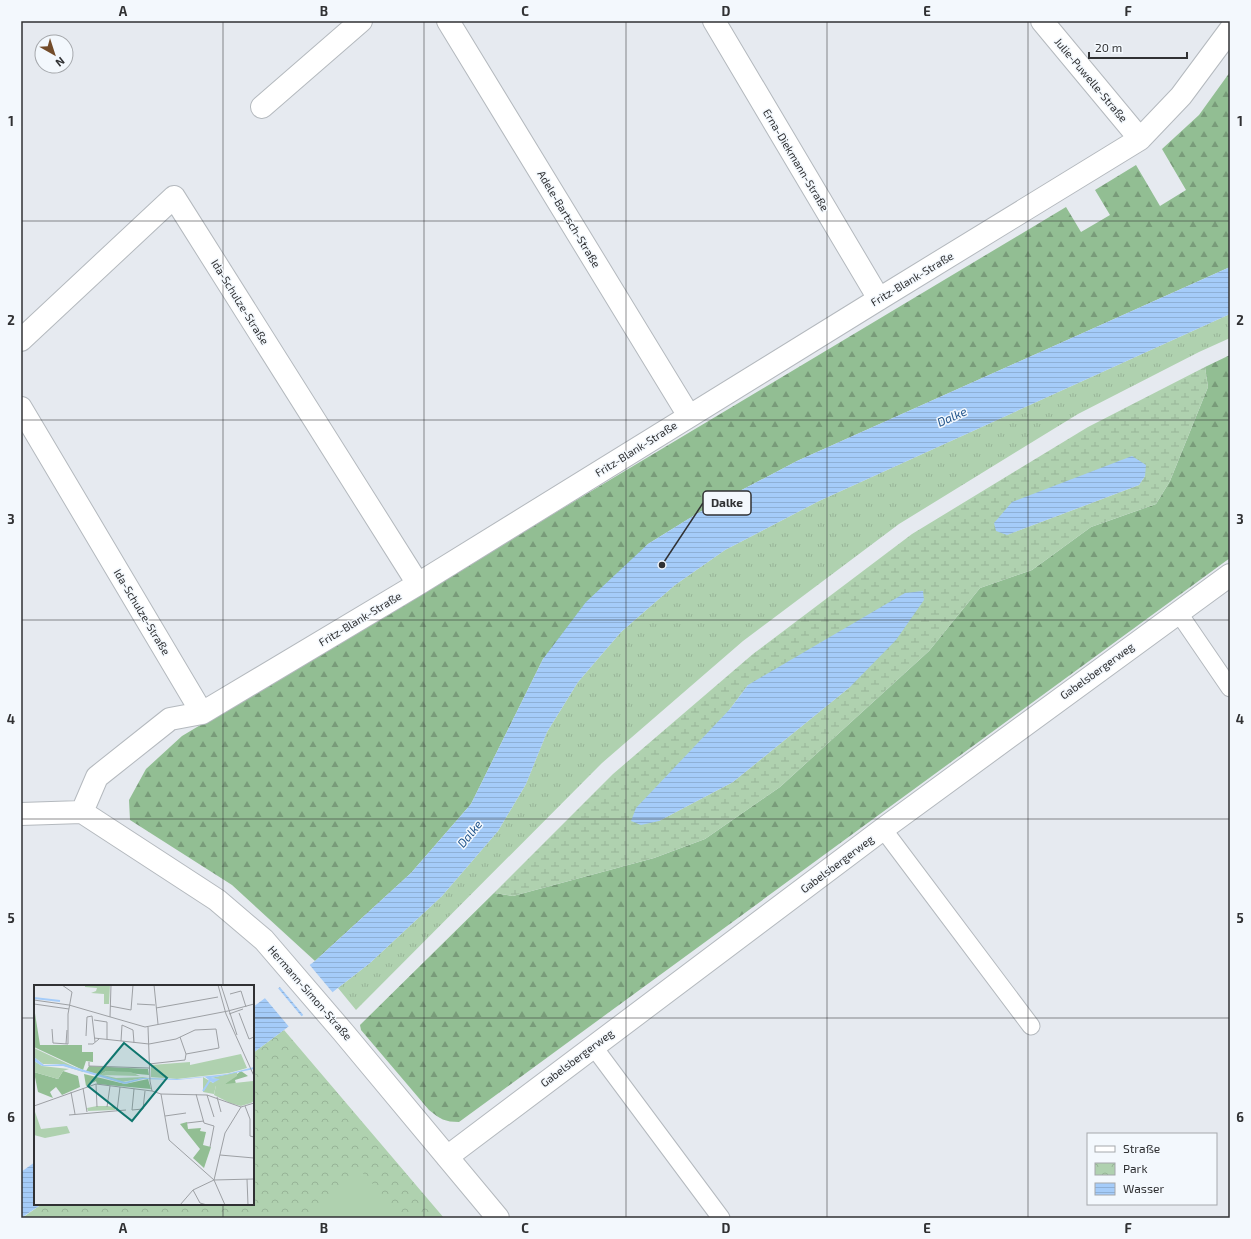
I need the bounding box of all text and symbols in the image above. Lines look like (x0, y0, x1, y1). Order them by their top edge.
text: A (119, 3, 128, 19)
text: B (320, 3, 328, 19)
text: C (521, 3, 529, 19)
text: D (722, 3, 731, 19)
text: E (923, 3, 931, 19)
text: F (1124, 3, 1132, 19)
north arrow (34, 34, 74, 74)
scale bar (1089, 34, 1187, 60)
street label: Julie-Puwelle-Straße (1052, 35, 1130, 124)
text: 20 m (1095, 40, 1122, 54)
text: N (53, 55, 68, 70)
street label: Erna-Diekmann-Straße (761, 106, 832, 213)
text: 1 (8, 113, 14, 129)
text: 1 (1237, 113, 1243, 129)
street label: Adele-Bartsch-Straße (535, 168, 604, 270)
street label: Fritz-Blank-Straße (868, 249, 956, 308)
street label: Ida-Schulze-Straße (209, 257, 272, 347)
text: 2 (7, 312, 15, 328)
text: 2 (1236, 312, 1244, 328)
water label: Dalke (935, 403, 969, 429)
street label: Fritz-Blank-Straße (592, 418, 679, 479)
callout: Dalke (703, 491, 751, 515)
text: Dalke (711, 495, 743, 509)
text: 3 (7, 511, 15, 527)
text: 3 (1236, 511, 1244, 527)
street label: Ida-Schulze-Straße (112, 566, 173, 657)
street label: Fritz-Blank-Straße (316, 589, 404, 648)
street label: Gabelsbergerweg (1057, 639, 1136, 702)
text: 4 (7, 711, 15, 727)
text: 4 (1236, 711, 1244, 727)
water label: Dalke (454, 817, 485, 850)
street label: Gabelsbergerweg (798, 832, 876, 895)
text: 5 (7, 910, 15, 926)
text: 5 (1236, 910, 1244, 926)
street label: Hermann-Simon-Straße (266, 943, 355, 1043)
inset map (34, 985, 254, 1205)
street label: Gabelsbergerweg (538, 1026, 616, 1089)
text: 6 (7, 1109, 15, 1125)
text: 6 (1236, 1109, 1244, 1125)
legend (1087, 1133, 1217, 1205)
text: Straße (1123, 1141, 1160, 1155)
text: Park (1123, 1161, 1148, 1175)
text: Wasser (1123, 1181, 1164, 1195)
text: A (119, 1220, 128, 1236)
text: B (320, 1220, 328, 1236)
text: C (521, 1220, 529, 1236)
text: D (722, 1220, 731, 1236)
text: E (923, 1220, 931, 1236)
text: F (1124, 1220, 1132, 1236)

